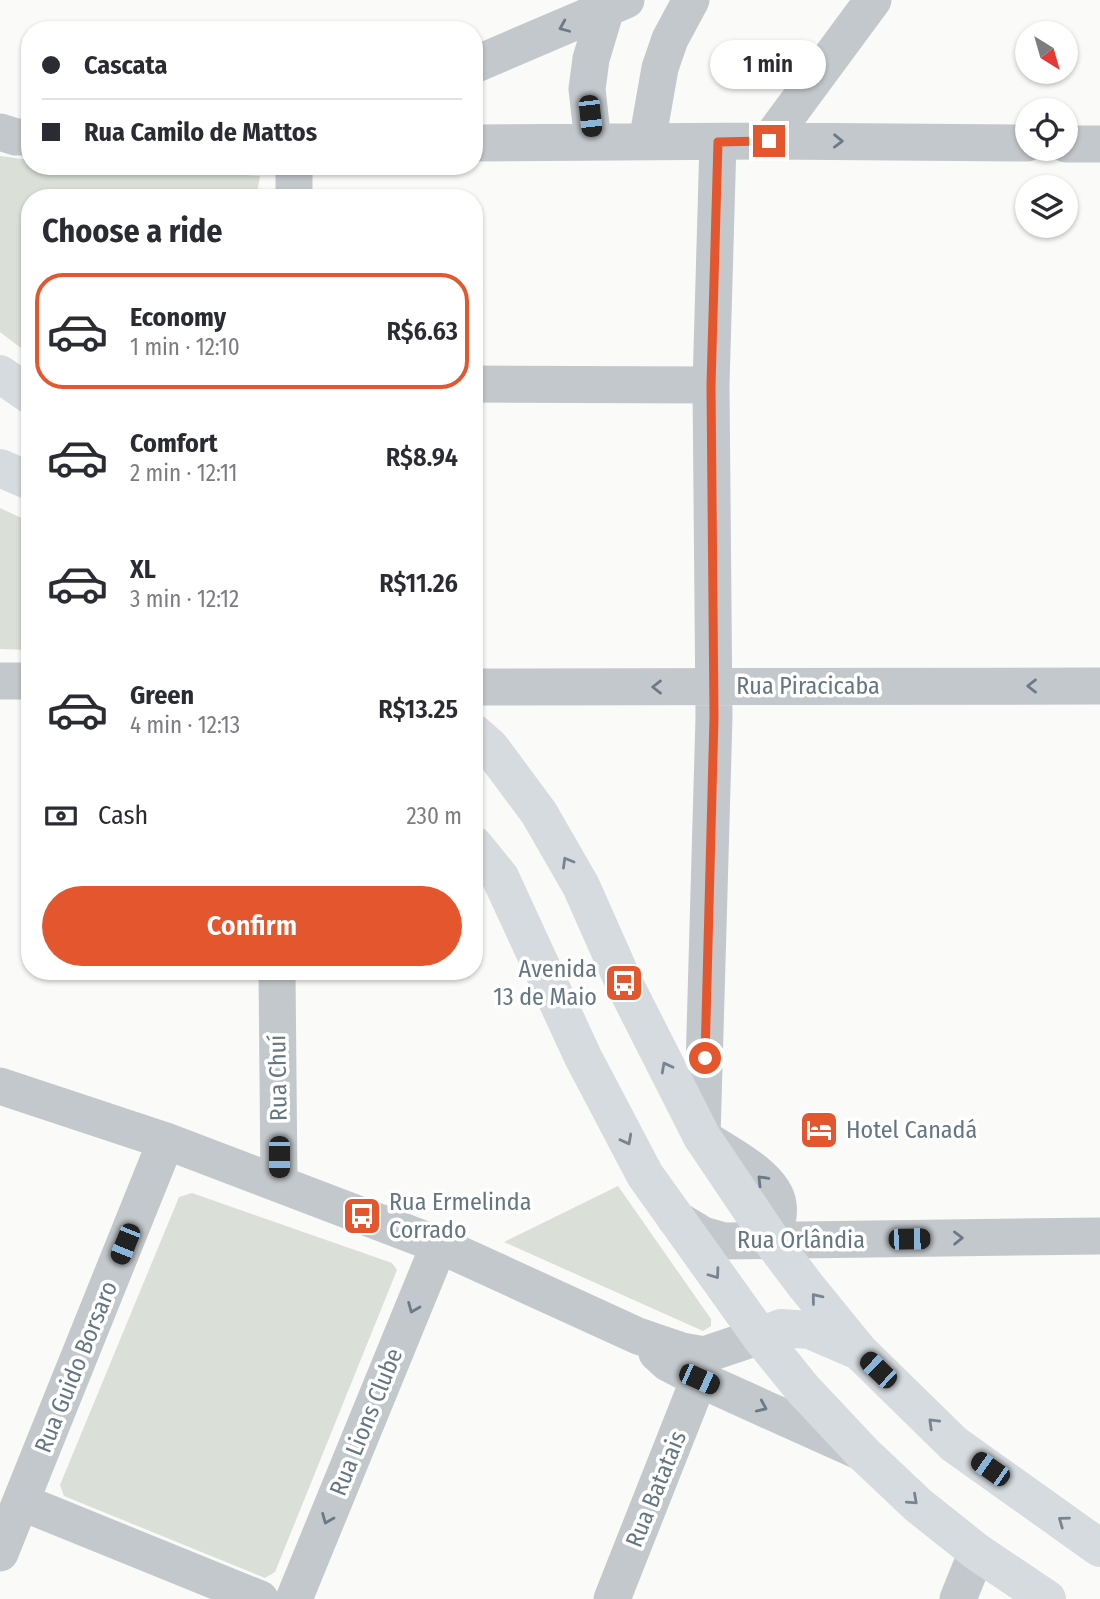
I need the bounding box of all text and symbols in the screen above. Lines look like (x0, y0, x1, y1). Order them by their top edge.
one-way arrow (558, 19, 571, 33)
north arrow (1015, 21, 1078, 84)
map controls (1015, 21, 1078, 238)
callout: 1 min (711, 40, 827, 88)
text: Cascata (84, 50, 167, 81)
text: 1 min (743, 50, 793, 78)
car (578, 94, 603, 138)
button: locate (1015, 98, 1078, 161)
text: Rua Camilo de Mattos (84, 117, 317, 148)
route end (753, 125, 785, 157)
one-way arrow (832, 134, 843, 149)
button: layers (1015, 175, 1078, 238)
text: Choose a ride (42, 212, 223, 250)
icon: car (46, 300, 109, 363)
text: Economy (130, 302, 226, 333)
text: R$6.63 (386, 316, 458, 347)
text: 1 min · 12:10 (130, 333, 240, 361)
icon: car (46, 426, 109, 489)
text: Comfort (130, 428, 218, 459)
text: R$8.94 (386, 442, 458, 473)
text: 2 min · 12:11 (130, 459, 238, 487)
icon: car (46, 552, 109, 615)
text: XL (130, 554, 156, 585)
text: R$11.26 (379, 568, 458, 599)
text: 3 min · 12:12 (130, 585, 239, 613)
street label: Rua Piracicaba (736, 672, 880, 700)
icon: car (46, 678, 109, 741)
one-way arrow (1026, 678, 1037, 694)
one-way arrow (652, 679, 662, 695)
text: Green (130, 680, 194, 711)
text: R$13.25 (378, 694, 458, 725)
text: 4 min · 12:13 (130, 711, 240, 739)
icon: cash (42, 797, 80, 835)
text: Cash (98, 800, 148, 831)
text: 230 m (406, 802, 462, 830)
one-way arrow (562, 857, 575, 870)
button: Confirm (42, 886, 462, 966)
place label: Avenida 13 de Maio (493, 955, 597, 1011)
bus stop icon: Avenida 13 de Maio (603, 962, 645, 1004)
street label: Rua Chuí (263, 1035, 293, 1121)
route start (689, 1042, 721, 1074)
one-way arrow (660, 1062, 674, 1074)
hotel icon: Hotel Canadá (798, 1109, 840, 1151)
place label: Hotel Canadá (846, 1116, 977, 1144)
one-way arrow (618, 1132, 632, 1145)
car (269, 1136, 290, 1178)
one-way arrow (757, 1175, 770, 1188)
place label: Rua Ermelinda Corrado (389, 1188, 531, 1244)
bus stop icon: Rua Ermelinda Corrado (341, 1195, 383, 1237)
car (108, 1221, 143, 1267)
street label: Rua Orlândia (737, 1226, 865, 1254)
car (888, 1228, 931, 1250)
one-way arrow (953, 1231, 964, 1246)
one-way arrow (707, 1266, 719, 1279)
street label: Rua Guido Borsaro (29, 1277, 123, 1457)
one-way arrow (812, 1294, 824, 1307)
one-way arrow (407, 1301, 421, 1313)
street label: Rua Lions Clube (324, 1344, 408, 1500)
car (856, 1348, 901, 1392)
car (676, 1361, 723, 1397)
one-way arrow (755, 1399, 767, 1413)
one-way arrow (928, 1419, 941, 1432)
street label: Rua Batatais (620, 1427, 692, 1551)
car (967, 1448, 1014, 1490)
one-way arrow (904, 1491, 917, 1504)
one-way arrow (321, 1512, 335, 1524)
one-way arrow (1058, 1517, 1071, 1529)

